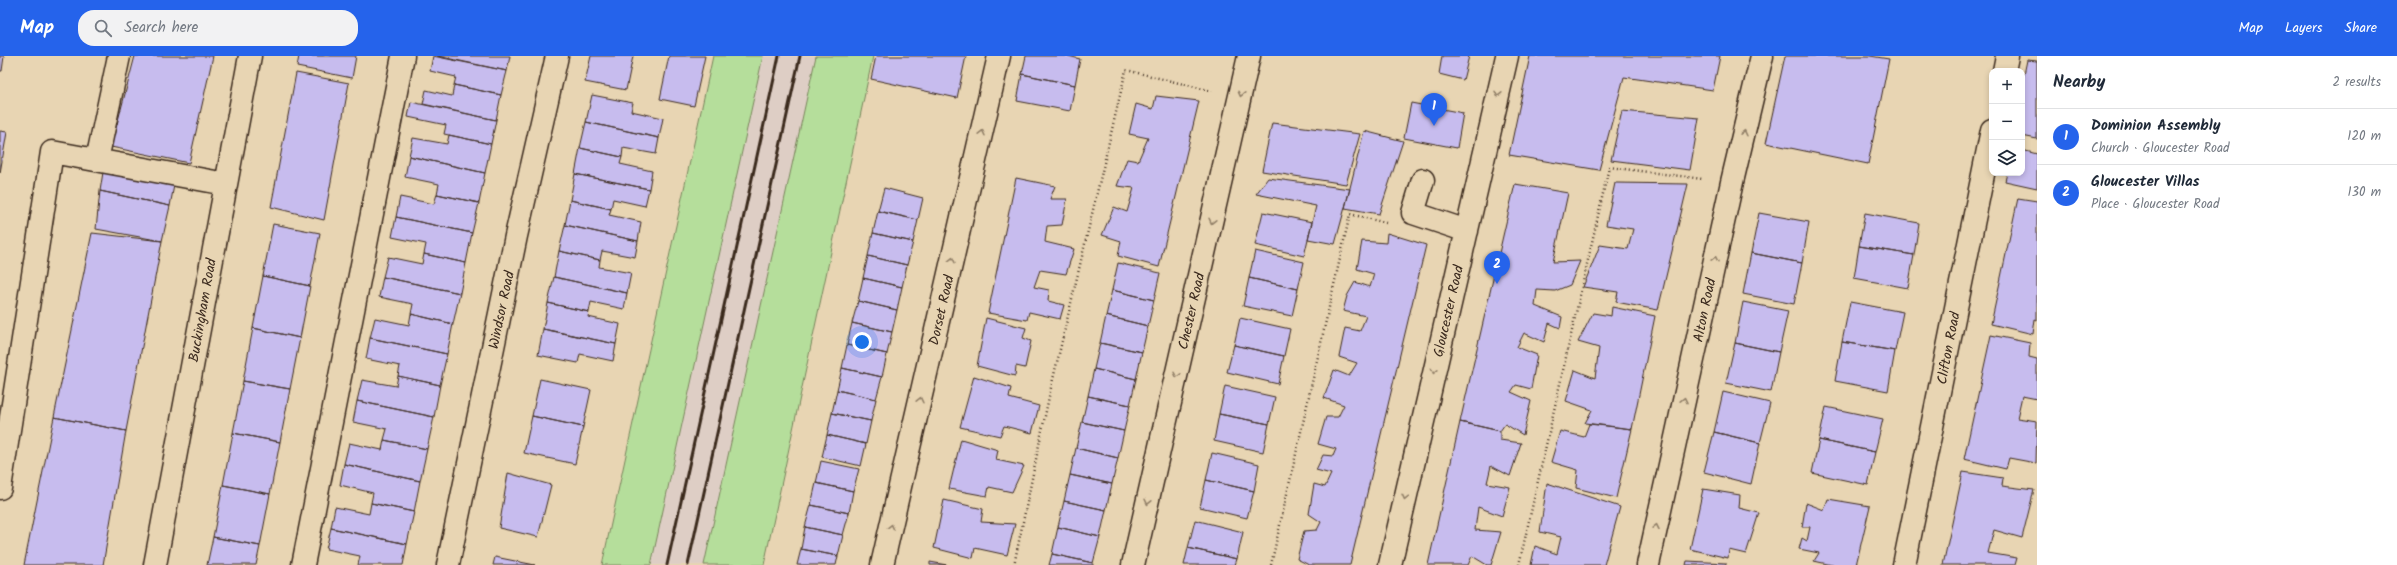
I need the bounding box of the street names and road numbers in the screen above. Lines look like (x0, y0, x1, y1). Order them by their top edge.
street label: Buckingham Road (183, 256, 223, 364)
street label: Gloucester Road (1428, 262, 1470, 359)
street label: Windsor Road (483, 268, 521, 351)
street label: Chester Road (1172, 270, 1212, 352)
street label: Dorset Road (923, 272, 961, 347)
street label: Alton Road (1687, 275, 1723, 344)
street label: Clifton Road (1931, 309, 1967, 386)

